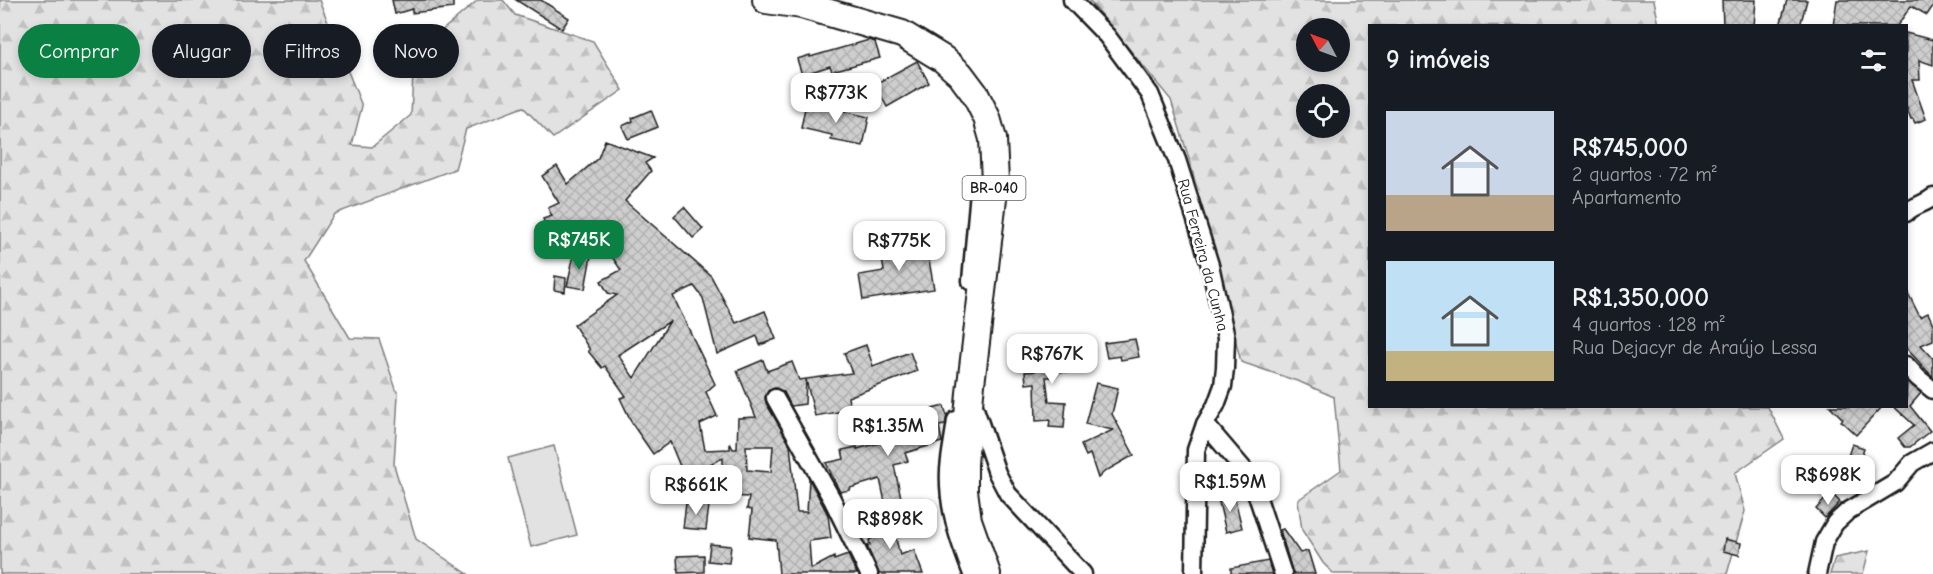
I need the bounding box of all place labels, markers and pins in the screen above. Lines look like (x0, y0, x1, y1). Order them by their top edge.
pin: R$773K (787, 73, 885, 124)
pin: R$745K (530, 220, 628, 271)
pin: R$775K (850, 221, 948, 272)
pin: R$767K (1003, 334, 1101, 385)
pin: R$1.35M (833, 406, 943, 457)
pin: R$698K (1779, 455, 1877, 506)
pin: R$1.59M (1175, 462, 1285, 513)
pin: R$661K (647, 465, 745, 516)
pin: R$898K (841, 499, 939, 550)

